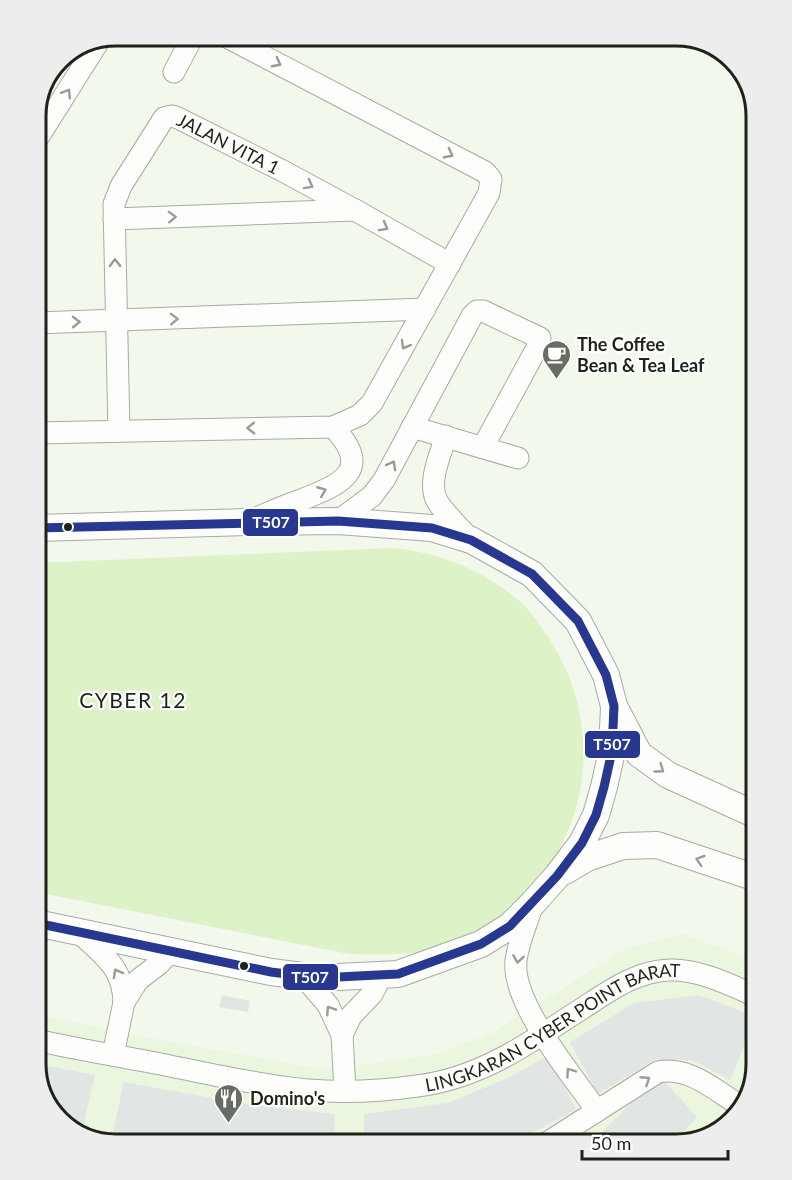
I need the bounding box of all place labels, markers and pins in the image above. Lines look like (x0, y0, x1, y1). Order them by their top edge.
place label: The Coffee Bean & Tea Leaf (577, 333, 705, 376)
cafe icon: The Coffee Bean & Tea Leaf (540, 338, 572, 380)
unlabelled marker (62, 521, 74, 533)
unlabelled marker (238, 960, 250, 972)
restaurant icon: Domino's (213, 1082, 245, 1124)
place label: Domino's (250, 1087, 325, 1109)

